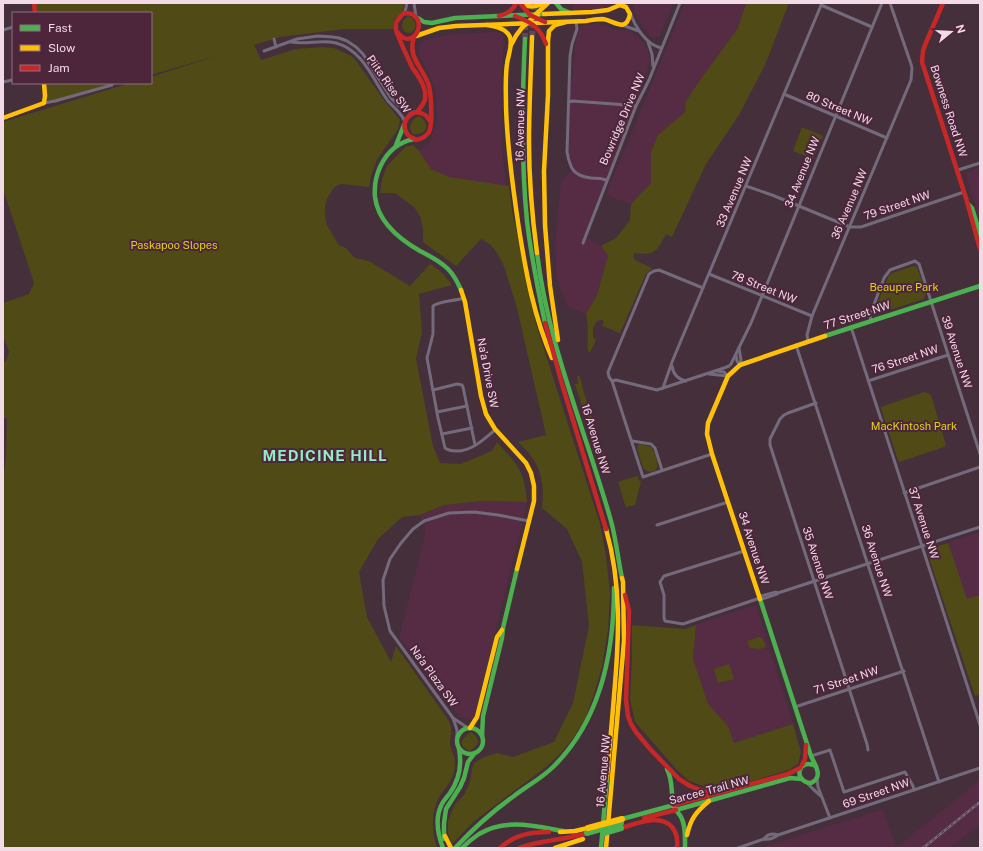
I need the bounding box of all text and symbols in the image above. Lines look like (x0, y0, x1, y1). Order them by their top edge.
legend (12, 12, 152, 84)
north arrow (931, 12, 971, 52)
text: Fast (48, 21, 73, 35)
text: N (953, 23, 968, 35)
text: Slow (48, 41, 76, 55)
street label: Piita Rise SW (365, 53, 414, 116)
text: Jam (48, 61, 70, 75)
street label: Bowness Road NW (928, 64, 970, 159)
street label: Bowridge Drive NW (597, 71, 647, 167)
street label: 16 Avenue NW (513, 88, 527, 162)
street label: 80 Street NW (804, 89, 874, 127)
street label: 34 Avenue NW (782, 134, 822, 209)
street label: 33 Avenue NW (714, 154, 754, 229)
street label: 36 Avenue NW (829, 166, 869, 241)
street label: 79 Street NW (862, 188, 932, 222)
park label: Paskapoo Slopes (130, 239, 218, 251)
street label: 78 Street NW (729, 268, 799, 306)
park label: Beaupre Park (869, 281, 939, 293)
street label: 77 Street NW (822, 298, 892, 331)
street label: 39 Avenue NW (940, 314, 975, 390)
street label: Na'a Drive SW (475, 337, 501, 410)
street label: 76 Street NW (870, 342, 940, 375)
street label: 16 Avenue NW (580, 402, 613, 476)
park label: MacKintosh Park (871, 420, 957, 432)
district label: MEDICINE HILL (262, 447, 388, 464)
street label: 37 Avenue NW (907, 485, 941, 561)
street label: 34 Avenue NW (737, 510, 772, 586)
street label: 36 Avenue NW (860, 523, 895, 599)
street label: 35 Avenue NW (801, 525, 836, 601)
street label: Na'a Plaza SW (408, 643, 461, 709)
street label: 71 Street NW (812, 664, 880, 696)
street label: 16 Avenue NW (594, 734, 612, 808)
street label: Sarcee Trail NW (668, 773, 751, 806)
street label: 69 Street NW (841, 776, 911, 810)

